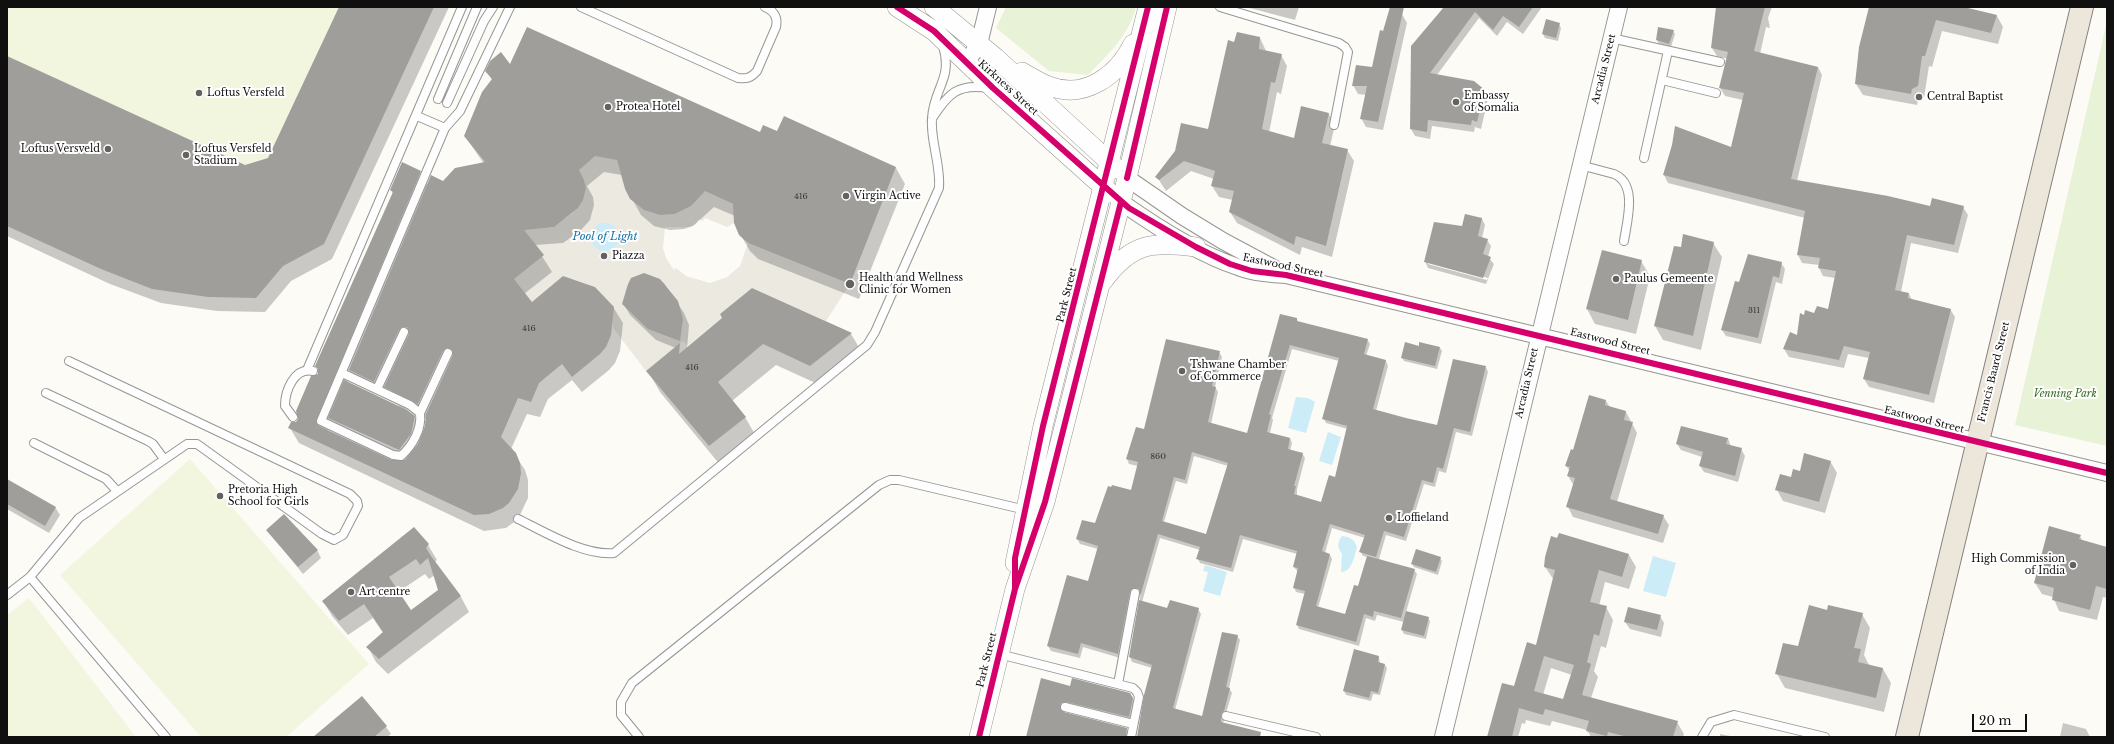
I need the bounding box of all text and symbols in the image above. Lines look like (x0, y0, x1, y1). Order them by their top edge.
street label: Arcadia Street (1589, 33, 1619, 105)
street label: Kirkness Street (975, 58, 1041, 118)
place label: Loftus Versfeld (207, 87, 285, 99)
marker: Loftus Versfeld (194, 88, 204, 98)
place label: Embassy of Somalia (1464, 90, 1519, 114)
place label: Central Baptist (1927, 91, 2003, 103)
marker: Central Baptist (1914, 92, 1924, 102)
marker: Embassy of Somalia (1451, 97, 1461, 107)
place label: Protea Hotel (616, 101, 680, 113)
marker: Protea Hotel (603, 102, 613, 112)
place label: Loftus Versveld (21, 143, 100, 155)
place label: Loftus Versfeld Stadium (194, 143, 272, 166)
marker: Loftus Versveld (103, 144, 113, 154)
marker: Loftus Versfeld Stadium (181, 150, 191, 160)
place label: Virgin Active (854, 190, 921, 202)
marker: Virgin Active (841, 191, 851, 201)
house number: 416 (794, 192, 808, 202)
water label: Pool of Light (572, 230, 638, 244)
place label: Piazza (612, 250, 644, 262)
marker: Piazza (599, 251, 609, 261)
street label: Eastwood Street (1242, 252, 1324, 280)
street label: Park Street (1054, 266, 1080, 324)
place label: Health and Wellness Clinic for Women (859, 272, 963, 296)
place label: Paulus Gemeente (1624, 273, 1713, 285)
marker: Paulus Gemeente (1611, 274, 1621, 284)
marker: Health and Wellness Clinic for Women (844, 278, 856, 290)
house number: 311 (1748, 306, 1760, 316)
street label: Francis Baard Street (1976, 321, 2012, 423)
house number: 416 (522, 324, 536, 334)
street label: Eastwood Street (1569, 326, 1651, 358)
street label: Arcadia Street (1513, 347, 1541, 419)
place label: Tshwane Chamber of Commerce (1190, 359, 1286, 382)
house number: 416 (685, 363, 699, 373)
marker: Tshwane Chamber of Commerce (1177, 366, 1187, 376)
park label: Venning Park (2033, 388, 2097, 400)
street label: Eastwood Street (1883, 404, 1965, 436)
house number: 860 (1150, 452, 1166, 462)
place label: Pretoria High School for Girls (228, 484, 309, 508)
marker: Pretoria High School for Girls (215, 491, 225, 501)
place label: Loffieland (1397, 512, 1449, 524)
marker: Loffieland (1384, 513, 1394, 523)
place label: High Commission of India (1971, 553, 2065, 576)
marker: High Commission of India (2068, 560, 2078, 570)
place label: Art centre (359, 586, 410, 598)
marker: Art centre (346, 587, 356, 597)
street label: Park Street (974, 631, 1000, 689)
scale bar (1974, 706, 2029, 732)
text: 20 m (1979, 713, 2011, 728)

